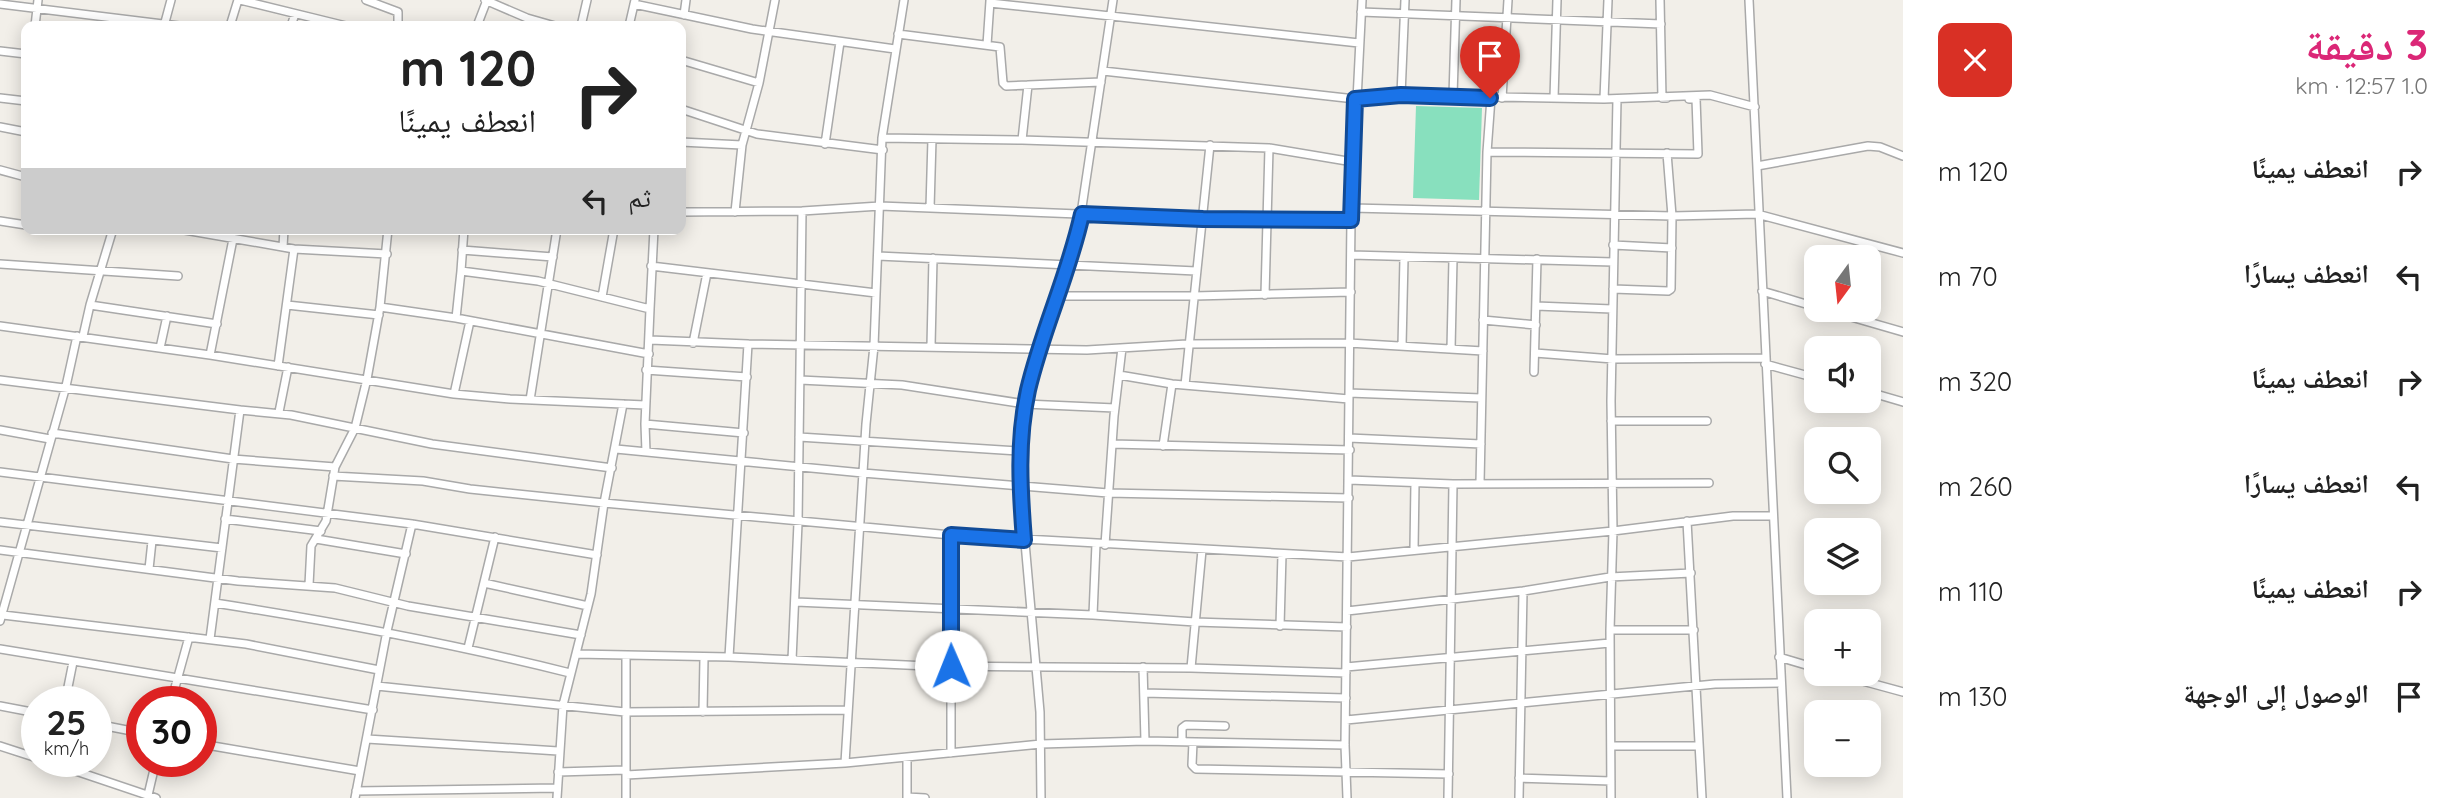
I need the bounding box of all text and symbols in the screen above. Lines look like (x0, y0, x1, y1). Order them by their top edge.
text: 3 دقيقة (2305, 18, 2428, 71)
button: close (1938, 23, 2012, 97)
pin (1460, 26, 1520, 98)
text: 120 m (400, 37, 536, 98)
icon: arrive (1471, 37, 1509, 75)
icon: right (560, 49, 651, 140)
text: 1.0 km · 12:57 (2295, 71, 2428, 100)
text: انعطف يمينًا (398, 100, 536, 140)
text: انعطف يمينًا (2251, 152, 2369, 185)
icon: right (2390, 153, 2428, 191)
text: 120 m (1938, 155, 2008, 188)
text: ثم (628, 181, 651, 214)
icon: left (576, 182, 614, 220)
north arrow (1804, 245, 1881, 322)
map controls (1804, 245, 1881, 777)
text: انعطف يسارًا (2244, 257, 2369, 290)
icon: left (2390, 258, 2428, 296)
text: 70 m (1938, 260, 1998, 293)
button: sound (1804, 336, 1881, 413)
text: انعطف يمينًا (2251, 362, 2369, 395)
icon: right (2390, 363, 2428, 401)
text: 320 m (1938, 365, 2012, 398)
button: search (1804, 427, 1881, 504)
text: انعطف يسارًا (2244, 467, 2369, 500)
icon: left (2390, 468, 2428, 506)
text: 260 m (1938, 470, 2013, 503)
button: layers (1804, 518, 1881, 595)
text: انعطف يمينًا (2251, 572, 2369, 605)
icon: right (2390, 573, 2428, 611)
text: 110 m (1938, 575, 2004, 608)
button: + (1804, 609, 1881, 686)
position arrow (914, 629, 988, 703)
text: الوصول إلى الوجهة (2183, 677, 2369, 710)
icon: arrive (2390, 678, 2428, 716)
text: 130 m (1938, 680, 2008, 713)
speed limit sign: 30 (126, 686, 217, 777)
text: 25 (46, 700, 87, 744)
button: − (1804, 700, 1881, 777)
text: km/h (44, 737, 89, 760)

